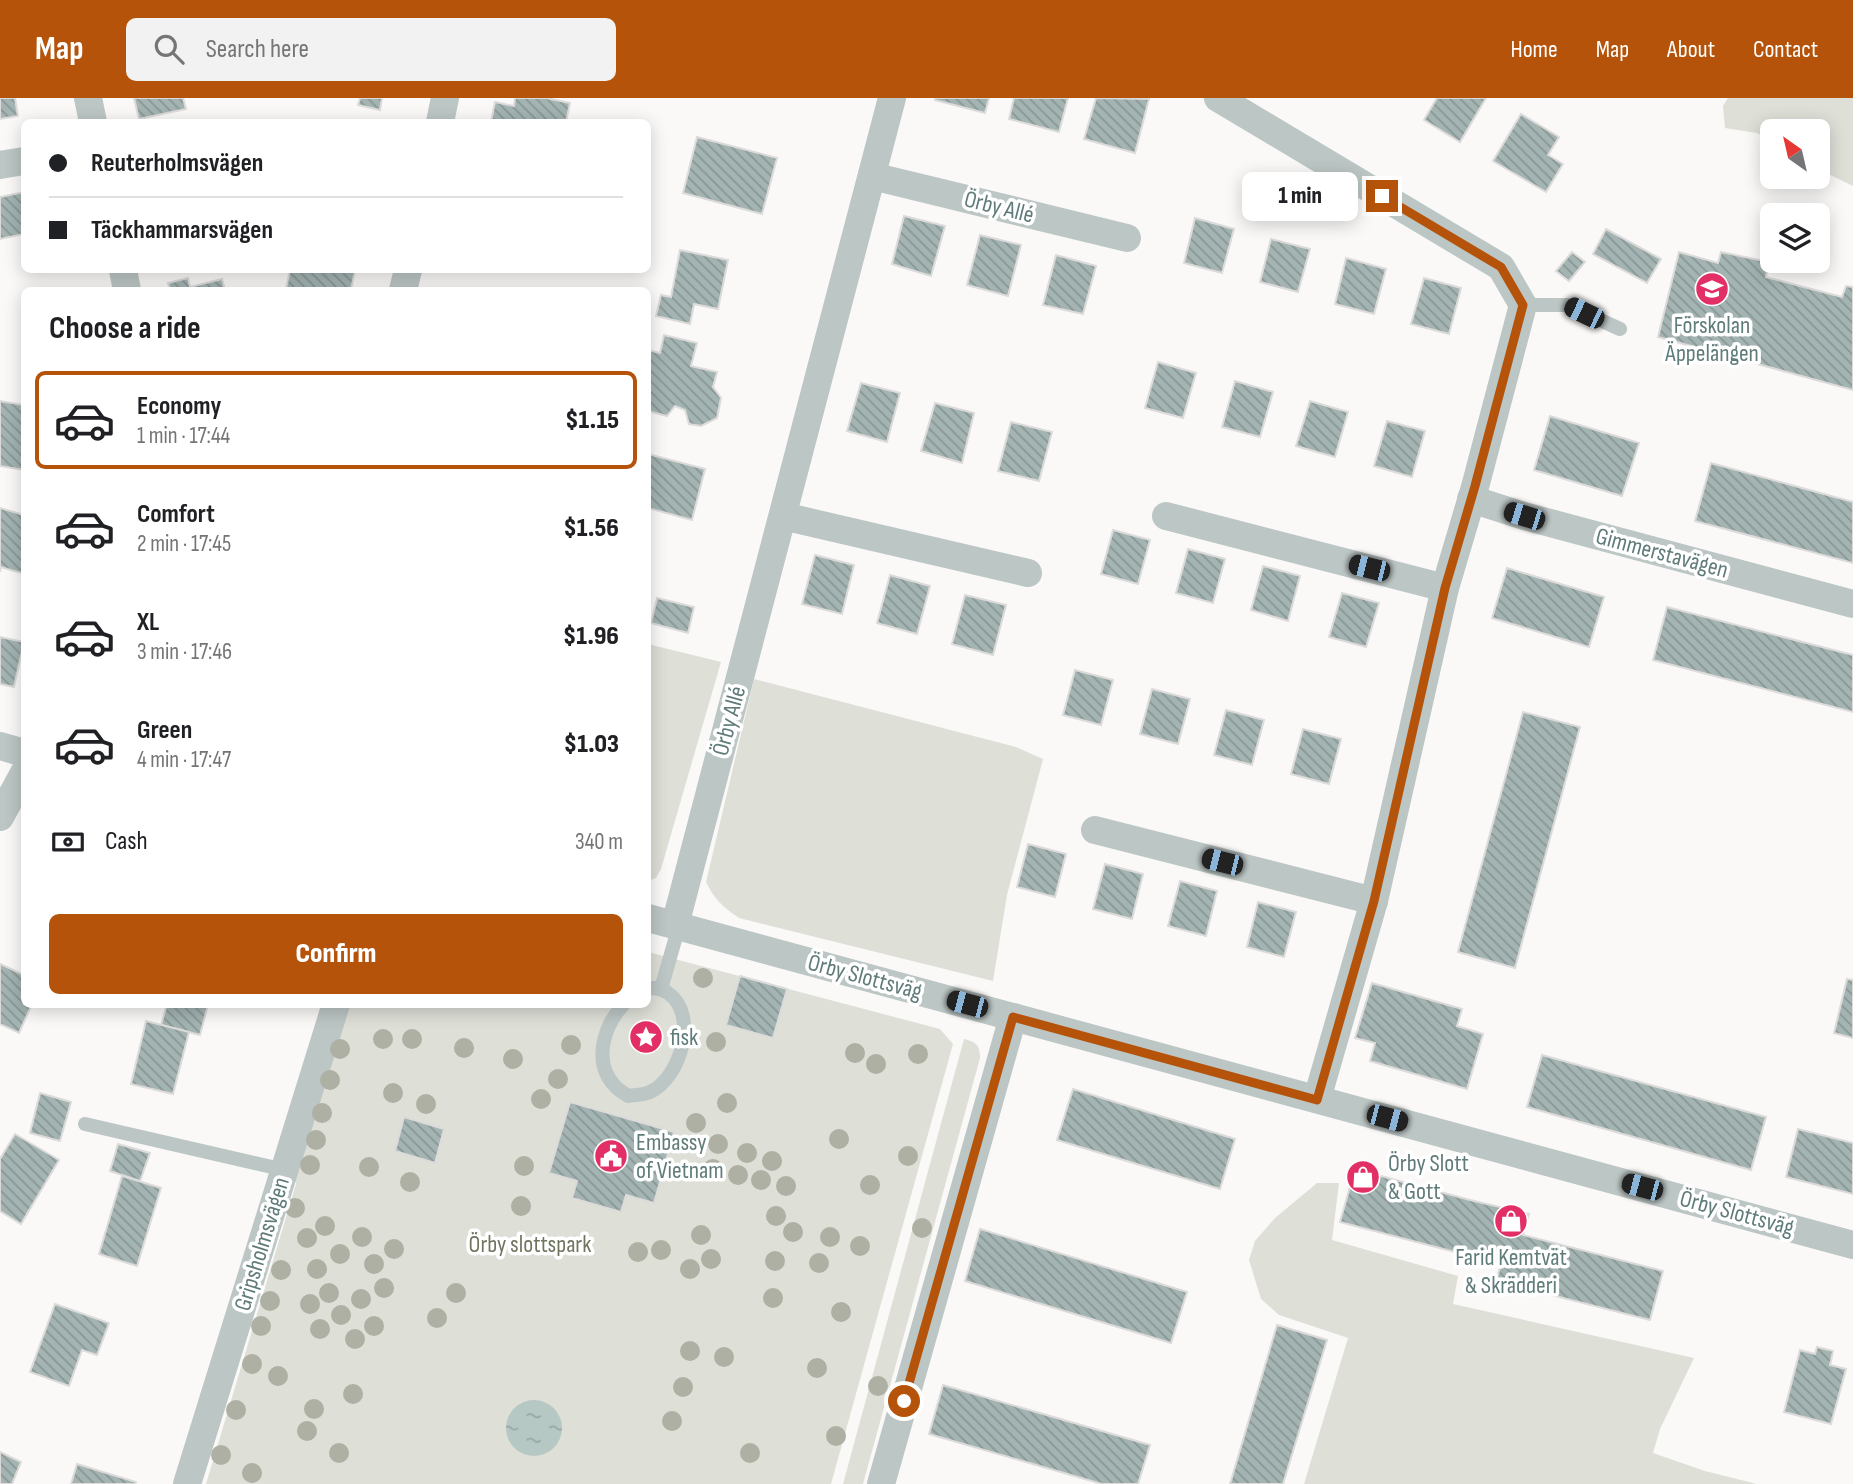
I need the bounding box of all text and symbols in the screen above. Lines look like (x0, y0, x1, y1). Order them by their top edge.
search box (126, 18, 616, 81)
text: Map (35, 29, 84, 69)
icon: search (150, 30, 188, 68)
text: Search here (206, 34, 309, 65)
text: Home (1510, 35, 1558, 64)
text: Map (1596, 35, 1629, 64)
text: About (1667, 35, 1715, 64)
text: Contact (1753, 35, 1818, 64)
north arrow (1760, 119, 1830, 189)
map controls (1760, 119, 1830, 273)
text: Reuterholmsvägen (91, 148, 263, 179)
callout: 1 min (1242, 172, 1358, 220)
route end (1366, 180, 1398, 212)
text: 1 min (1278, 182, 1322, 210)
street label: Örby Allé (961, 184, 1037, 230)
button: layers (1760, 203, 1830, 273)
text: Täckhammarsvägen (91, 215, 273, 246)
school or university icon: Förskolan Äppelängen (1693, 270, 1731, 308)
car (1561, 294, 1608, 332)
text: Choose a ride (49, 309, 201, 348)
place label: Förskolan Äppelängen (1664, 311, 1759, 368)
icon: car (53, 389, 116, 452)
text: Economy (137, 391, 221, 422)
text: $1.15 (565, 405, 619, 436)
text: 1 min · 17:44 (137, 422, 230, 450)
icon: car (53, 497, 116, 560)
text: Comfort (137, 499, 215, 530)
car (1501, 500, 1548, 532)
text: $1.56 (563, 513, 619, 544)
street label: Gimmerstavägen (1593, 521, 1731, 585)
text: 2 min · 17:45 (137, 530, 231, 558)
car (1347, 553, 1392, 583)
icon: car (53, 605, 116, 668)
text: XL (137, 607, 159, 638)
text: $1.96 (563, 621, 619, 652)
text: 3 min · 17:46 (137, 638, 232, 666)
street label: Örby Allé (706, 683, 752, 759)
icon: car (53, 713, 116, 776)
text: Green (137, 715, 192, 746)
text: $1.03 (564, 729, 619, 760)
text: 4 min · 17:47 (137, 746, 231, 774)
icon: cash (49, 823, 87, 861)
text: Cash (105, 826, 148, 857)
text: 340 m (575, 828, 623, 856)
car (1200, 847, 1245, 877)
button: Confirm (49, 914, 623, 994)
street label: Örby Slottsväg (805, 948, 925, 1006)
car (944, 988, 991, 1020)
place icon: fisk (627, 1018, 665, 1056)
place label: fisk (670, 1023, 698, 1052)
car (1364, 1102, 1411, 1134)
place label: Embassy of Vietnam (636, 1128, 724, 1185)
public building icon: Embassy of Vietnam (592, 1137, 630, 1175)
place label: Örby Slott & Gott (1388, 1149, 1469, 1206)
shop icon: Örby Slott & Gott (1344, 1158, 1382, 1196)
car (1619, 1171, 1666, 1203)
street label: Gripsholmsvägen (228, 1174, 296, 1314)
street label: Örby Slottsväg (1677, 1184, 1797, 1242)
shop icon: Farid Kemtvät & Skrädderi (1492, 1202, 1530, 1240)
park label: Örby slottspark (469, 1230, 591, 1259)
place label: Farid Kemtvät & Skrädderi (1455, 1243, 1567, 1300)
route start (888, 1385, 920, 1417)

